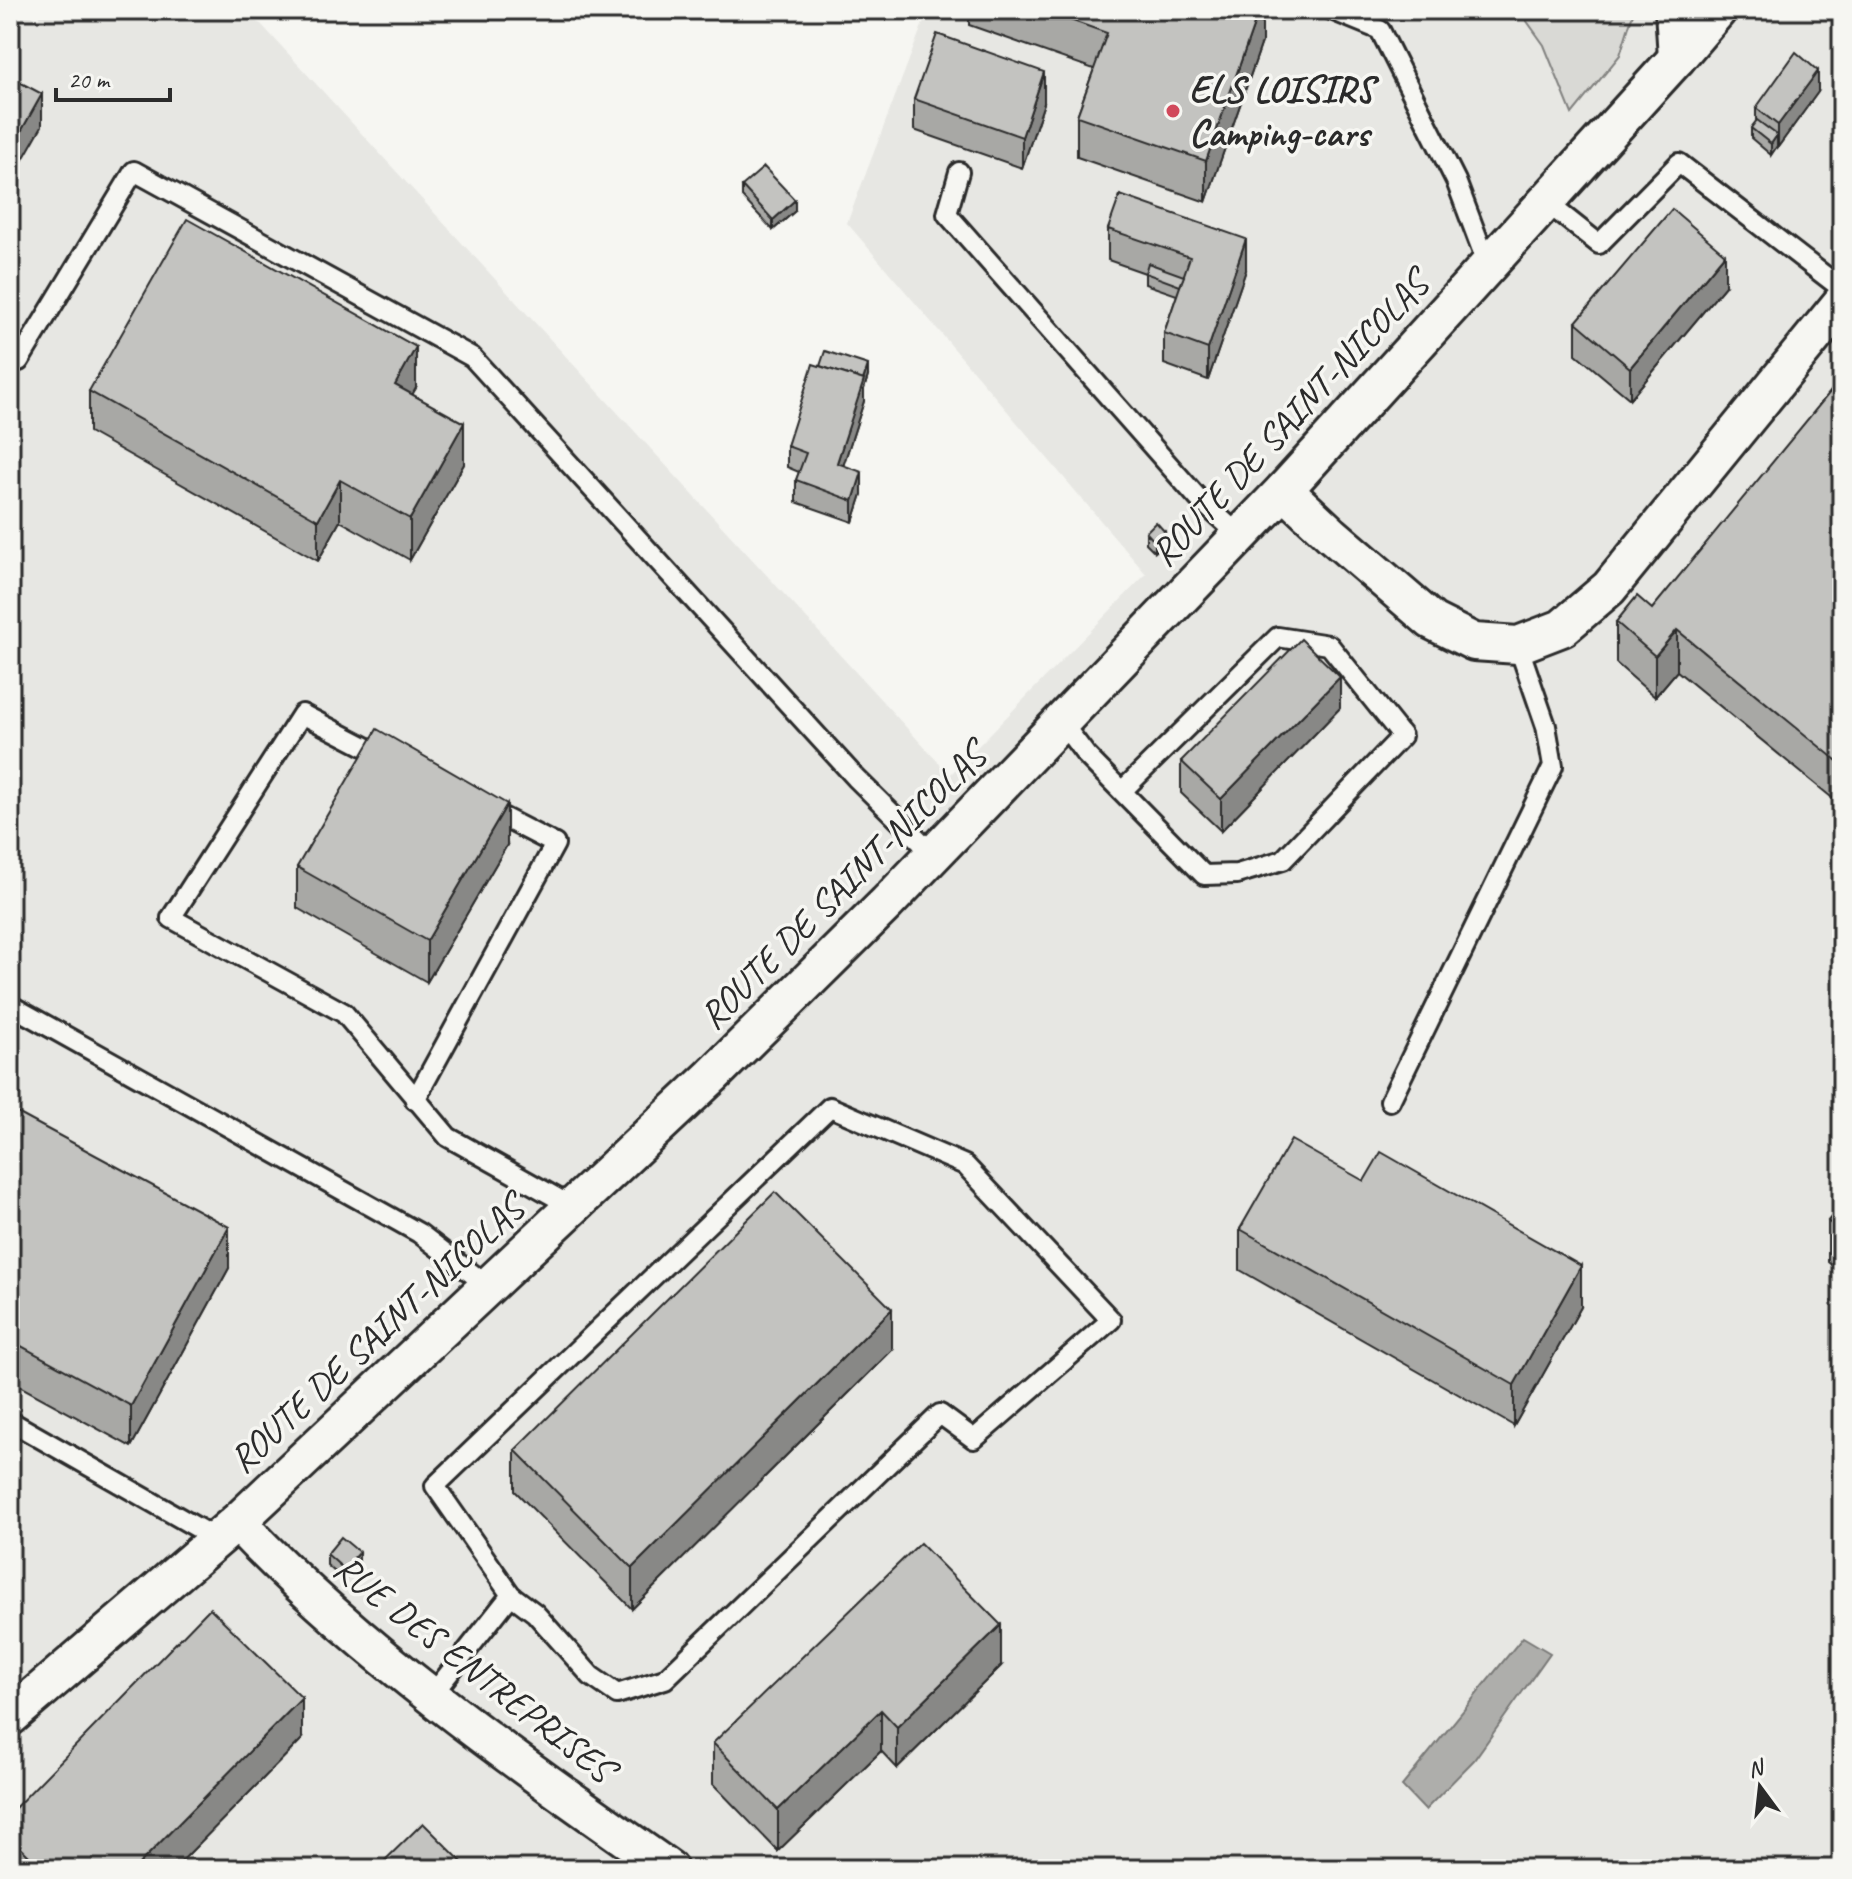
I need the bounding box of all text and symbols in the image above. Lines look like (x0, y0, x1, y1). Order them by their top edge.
scale bar (56, 52, 170, 102)
text: 20 m (68, 65, 111, 95)
place label: ELS LOISIRS Camping-cars (1189, 66, 1380, 157)
marker: ELS LOISIRS Camping-cars (1164, 102, 1182, 120)
street label: ROUTE DE SAINT-NICOLAS (1140, 256, 1443, 576)
street label: ROUTE DE SAINT-NICOLAS (689, 728, 1000, 1039)
street label: ROUTE DE SAINT-NICOLAS (219, 1180, 539, 1483)
street label: RUE DES ENTREPRISES (325, 1544, 629, 1796)
north arrow (1720, 1747, 1800, 1827)
text: N (1745, 1752, 1769, 1784)

